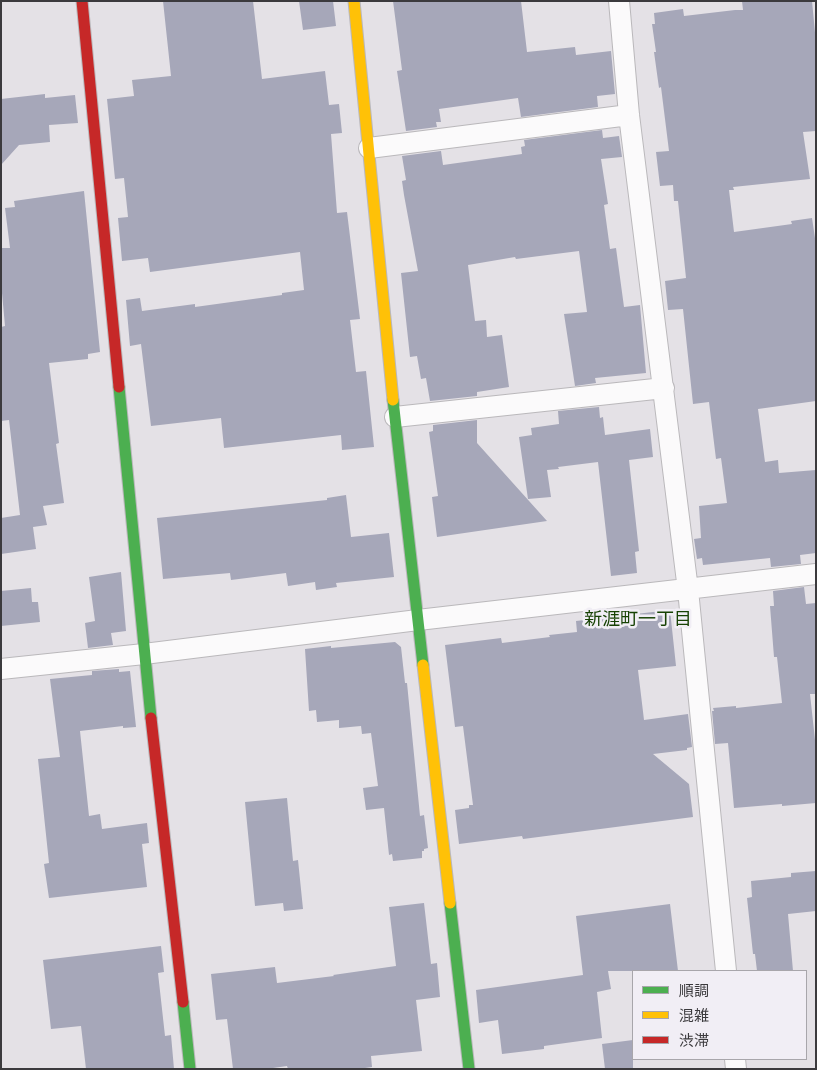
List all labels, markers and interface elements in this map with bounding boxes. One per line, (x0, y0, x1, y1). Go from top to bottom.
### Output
district label: 新涯町一丁目 (584, 609, 692, 631)
legend (632, 970, 807, 1060)
text: 順調 (679, 982, 709, 1000)
text: 混雑 (679, 1007, 709, 1025)
text: 渋滞 (679, 1032, 709, 1050)

